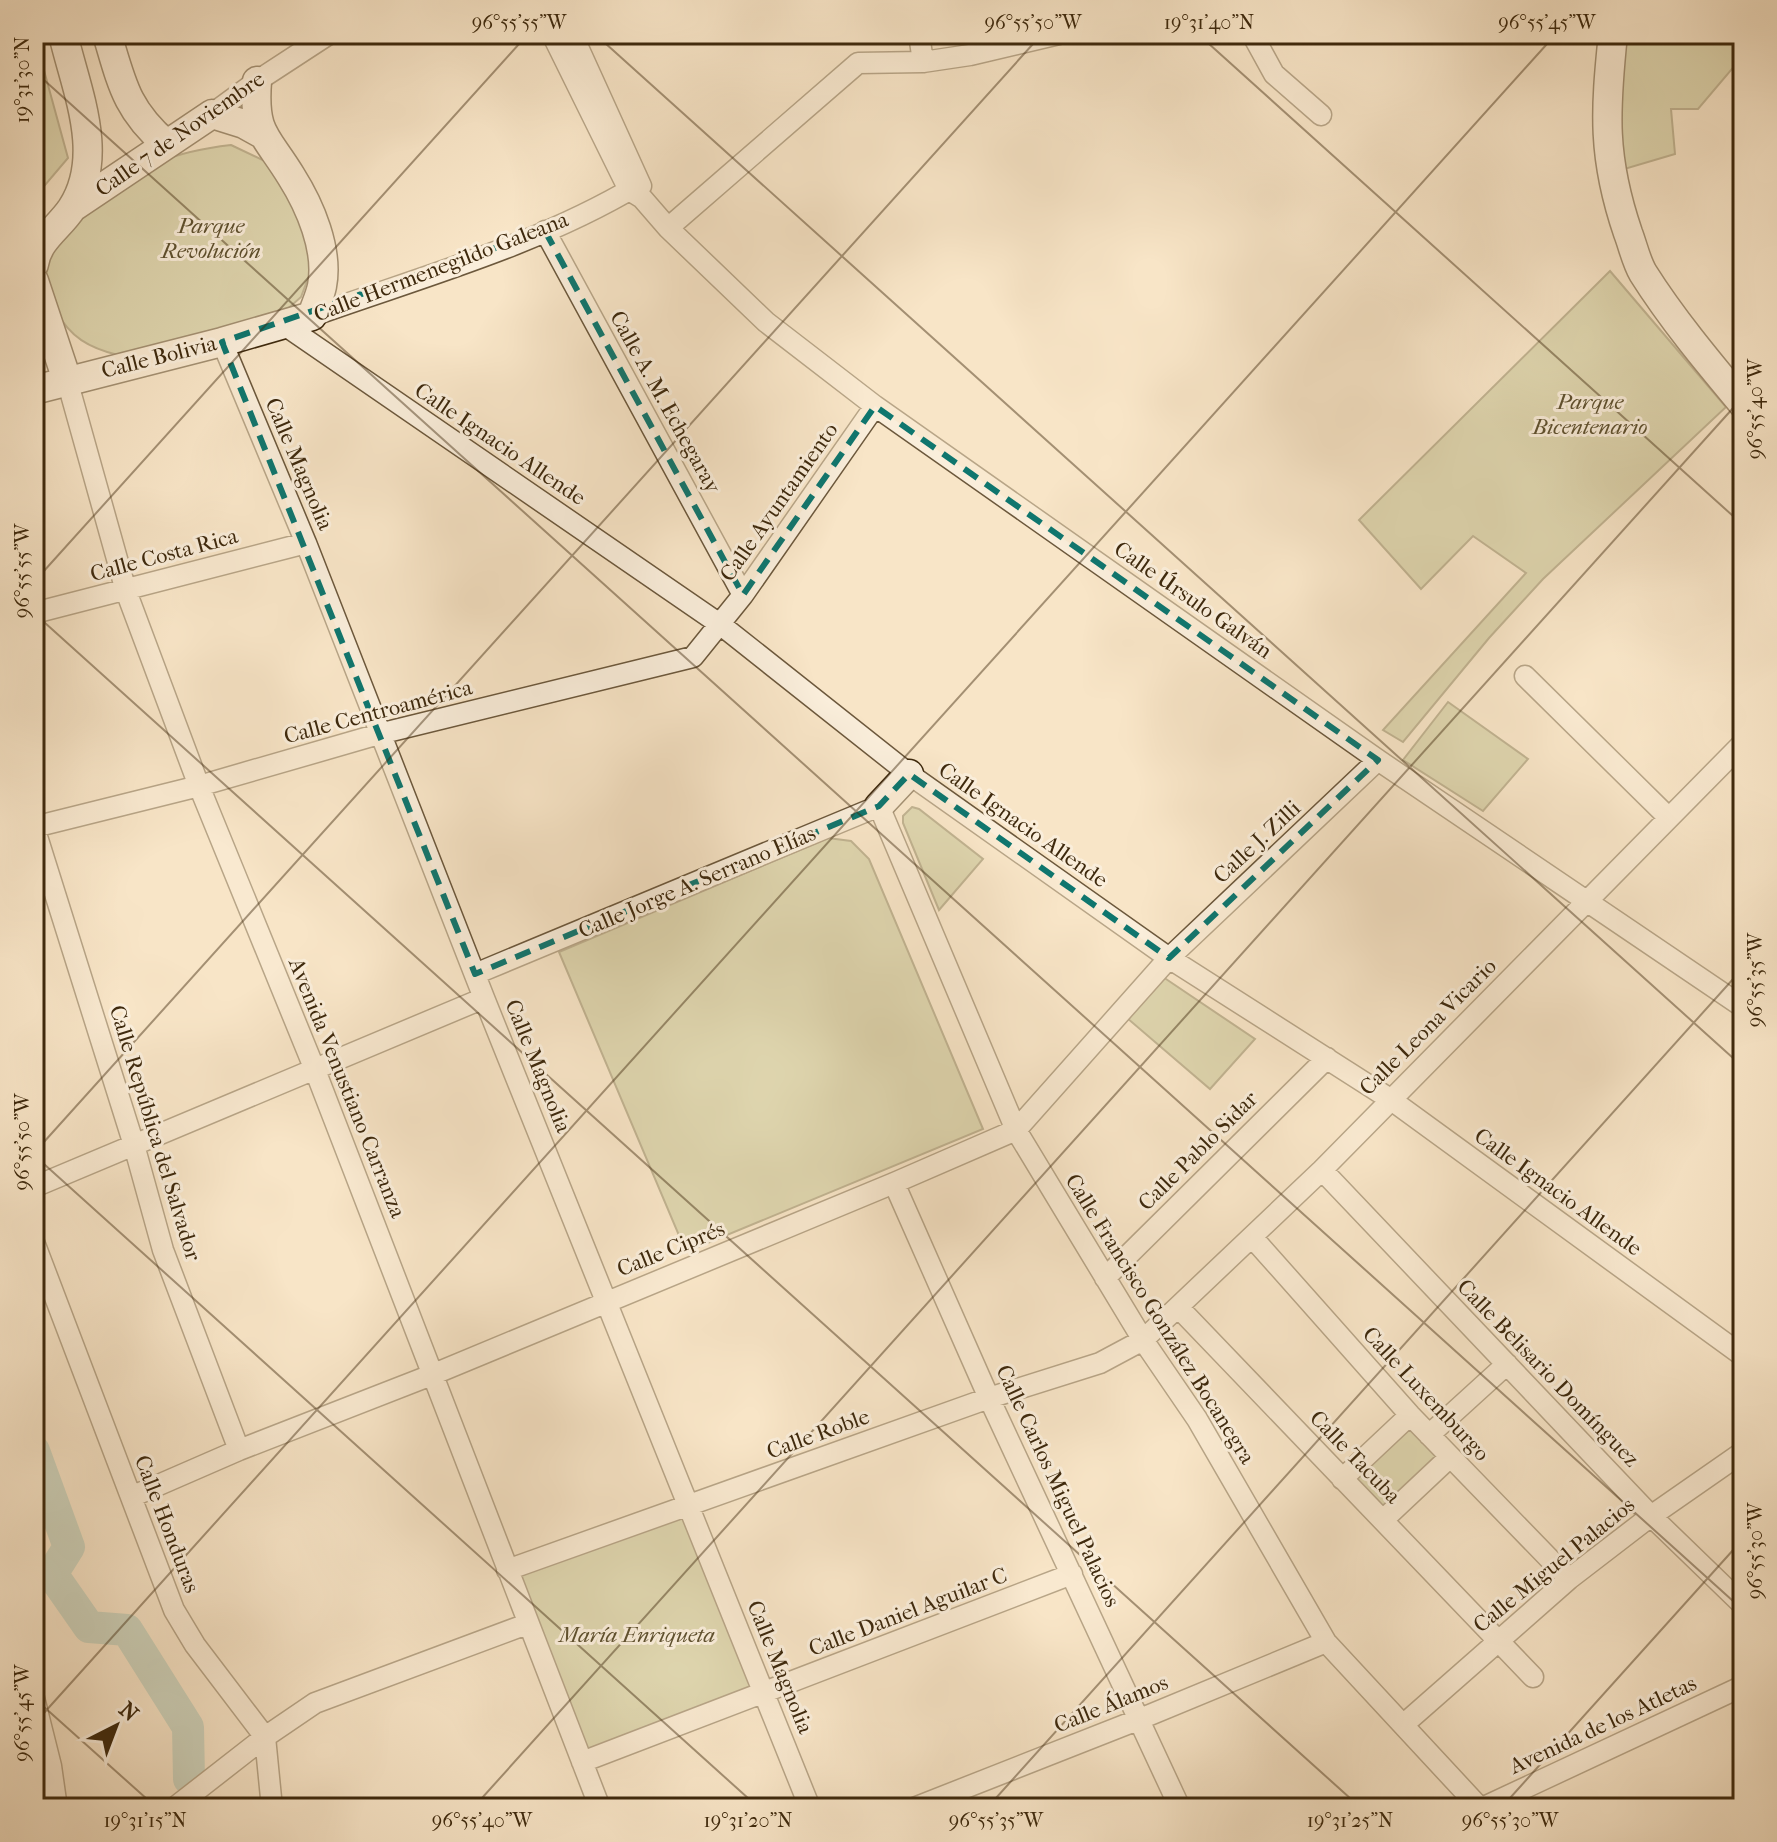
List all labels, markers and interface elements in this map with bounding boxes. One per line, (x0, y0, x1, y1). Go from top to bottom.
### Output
text: 96°55'55"W (472, 11, 568, 34)
text: 96°55'50"W (984, 11, 1083, 34)
text: 19°31'40"N (1164, 11, 1254, 34)
text: 96°55'45"W (1498, 11, 1597, 34)
text: 19°31'30"N (11, 37, 34, 123)
street label: Calle 7 de Noviembre (90, 66, 270, 202)
street label: Calle Hermenegildo Galeana (310, 206, 573, 328)
park label: Parque Revolución (159, 213, 261, 264)
street label: Calle A. M. Echegaray (604, 306, 726, 499)
street label: Calle Bolivia (99, 330, 220, 384)
text: 96°55'40"W (1744, 357, 1767, 459)
street label: Calle Ignacio Allende (410, 377, 590, 511)
park label: Parque Bicentenario (1531, 389, 1648, 440)
street label: Calle Magnolia (259, 394, 339, 535)
street label: Calle Ayuntamiento (714, 418, 844, 586)
text: 96°55'55"W (11, 522, 34, 618)
street label: Calle Costa Rica (87, 523, 241, 587)
street label: Calle Úrsulo Galván (1109, 535, 1278, 664)
street label: Calle Centroamérica (281, 674, 476, 750)
street label: Calle Ignacio Allende (933, 757, 1113, 893)
street label: Calle J. Zilli (1208, 795, 1306, 889)
street label: Calle Jorge A. Serrano Elías (574, 820, 820, 944)
text: 96°55'35"W (1744, 931, 1767, 1027)
street label: Avenida Venustiano Carranza (283, 953, 411, 1222)
street label: Calle Leona Vicario (1354, 953, 1502, 1101)
street label: Calle Magnolia (500, 996, 577, 1137)
street label: Calle República del Salvador (104, 1002, 206, 1265)
street label: Calle Pablo Sidar (1133, 1085, 1264, 1216)
text: 96°55'50"W (11, 1092, 34, 1191)
street label: Calle Ignacio Allende (1469, 1123, 1647, 1261)
street label: Calle Francisco González Bocanegra (1060, 1169, 1261, 1470)
street label: Calle Ciprés (613, 1216, 729, 1282)
street label: Calle Belisario Domínguez (1452, 1274, 1645, 1472)
street label: Calle Luxemburgo (1357, 1321, 1495, 1467)
street label: Calle Carlos Miguel Palacios (990, 1361, 1126, 1611)
street label: Calle Roble (763, 1403, 873, 1465)
street label: Calle Tacuba (1304, 1405, 1406, 1510)
street label: Calle Honduras (129, 1451, 205, 1597)
street label: Calle Miguel Palacios (1468, 1492, 1640, 1638)
text: 96°55'30"W (1744, 1501, 1767, 1599)
street label: Calle Daniel Aguilar C (805, 1562, 1011, 1662)
street label: Calle Magnolia (742, 1597, 819, 1738)
park label: María Enriqueta (557, 1622, 715, 1648)
text: 96°55'45"W (11, 1663, 34, 1762)
street label: Calle Álamos (1050, 1668, 1172, 1739)
street label: Avenida de los Atletas (1504, 1670, 1701, 1780)
north arrow (76, 1686, 156, 1766)
text: N (114, 1697, 144, 1727)
text: 19°31'15"N (103, 1809, 187, 1832)
text: 96°55'40"W (432, 1809, 534, 1832)
text: 19°31'20"N (704, 1809, 792, 1832)
text: 96°55'35"W (949, 1809, 1045, 1832)
text: 19°31'25"N (1307, 1809, 1393, 1832)
text: 96°55'30"W (1462, 1809, 1560, 1832)

